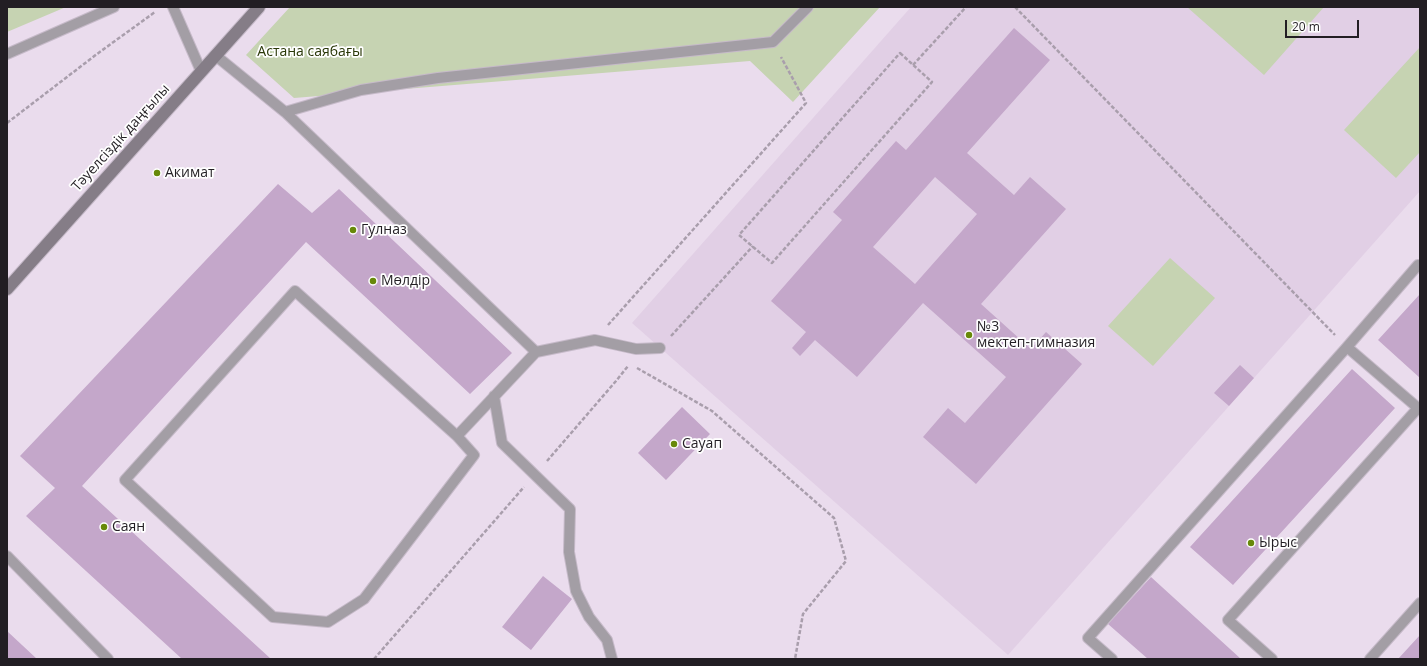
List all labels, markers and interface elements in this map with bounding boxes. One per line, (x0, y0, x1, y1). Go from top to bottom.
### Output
scale bar (1287, 12, 1361, 38)
text: 20 m (1292, 18, 1320, 35)
park label: Астана саябағы (257, 44, 363, 60)
street label: Тәуелсіздік даңғылы (68, 81, 174, 195)
place label: Акимат (165, 165, 215, 181)
marker: Акимат (152, 168, 162, 178)
place label: Гулназ (361, 222, 407, 238)
marker: Гулназ (348, 225, 358, 235)
place label: Мөлдір (381, 273, 430, 289)
marker: Мөлдір (368, 276, 378, 286)
place label: №3 мектеп-гимназия (977, 319, 1095, 352)
marker: №3 мектеп-гимназия (964, 330, 974, 340)
place label: Сауап (682, 436, 722, 452)
marker: Сауап (669, 439, 679, 449)
place label: Саян (112, 519, 145, 535)
marker: Саян (99, 522, 109, 532)
place label: Ырыс (1259, 535, 1297, 551)
marker: Ырыс (1246, 538, 1256, 548)

